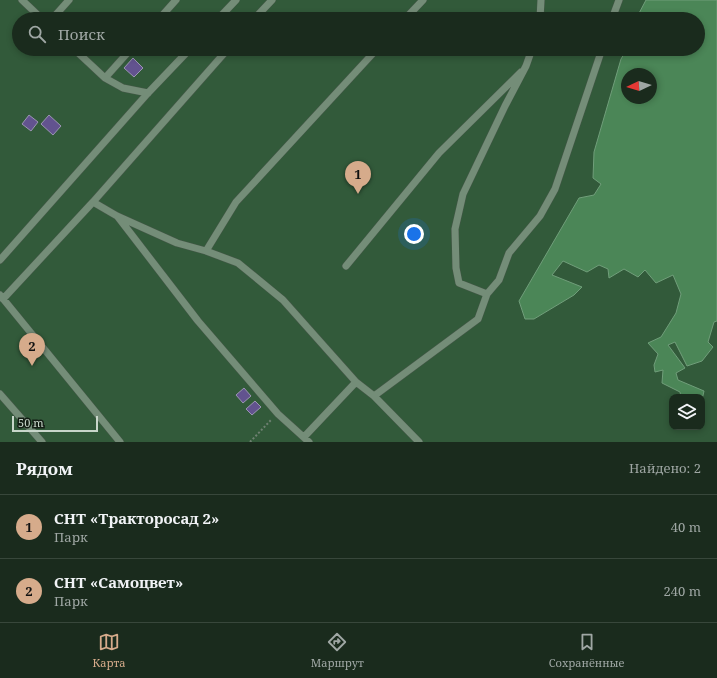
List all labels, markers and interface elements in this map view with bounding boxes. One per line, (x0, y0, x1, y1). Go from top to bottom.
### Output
search box (12, 12, 705, 56)
icon: search (26, 23, 48, 45)
text: Поиск (58, 24, 105, 44)
north arrow (621, 68, 657, 104)
pin: 1 (345, 161, 371, 194)
your location (404, 224, 424, 244)
pin: 2 (19, 333, 45, 366)
map controls (669, 394, 705, 430)
button: layers (669, 394, 705, 430)
scale bar (12, 414, 98, 433)
text: 50 m (18, 415, 44, 430)
text: Рядом (16, 457, 73, 480)
text: Найдено: 2 (629, 459, 701, 477)
text: СНТ «Тракторосад 2» (54, 508, 219, 528)
text: 1 (25, 518, 33, 536)
text: 40 m (671, 518, 701, 536)
text: Парк (54, 528, 88, 546)
text: СНТ «Самоцвет» (54, 572, 183, 592)
text: 2 (25, 582, 33, 600)
text: 240 m (664, 582, 701, 600)
text: Парк (54, 592, 88, 610)
tab: Карта (93, 631, 126, 670)
tab: Маршрут (311, 631, 364, 670)
tab: Сохранённые (549, 631, 624, 670)

